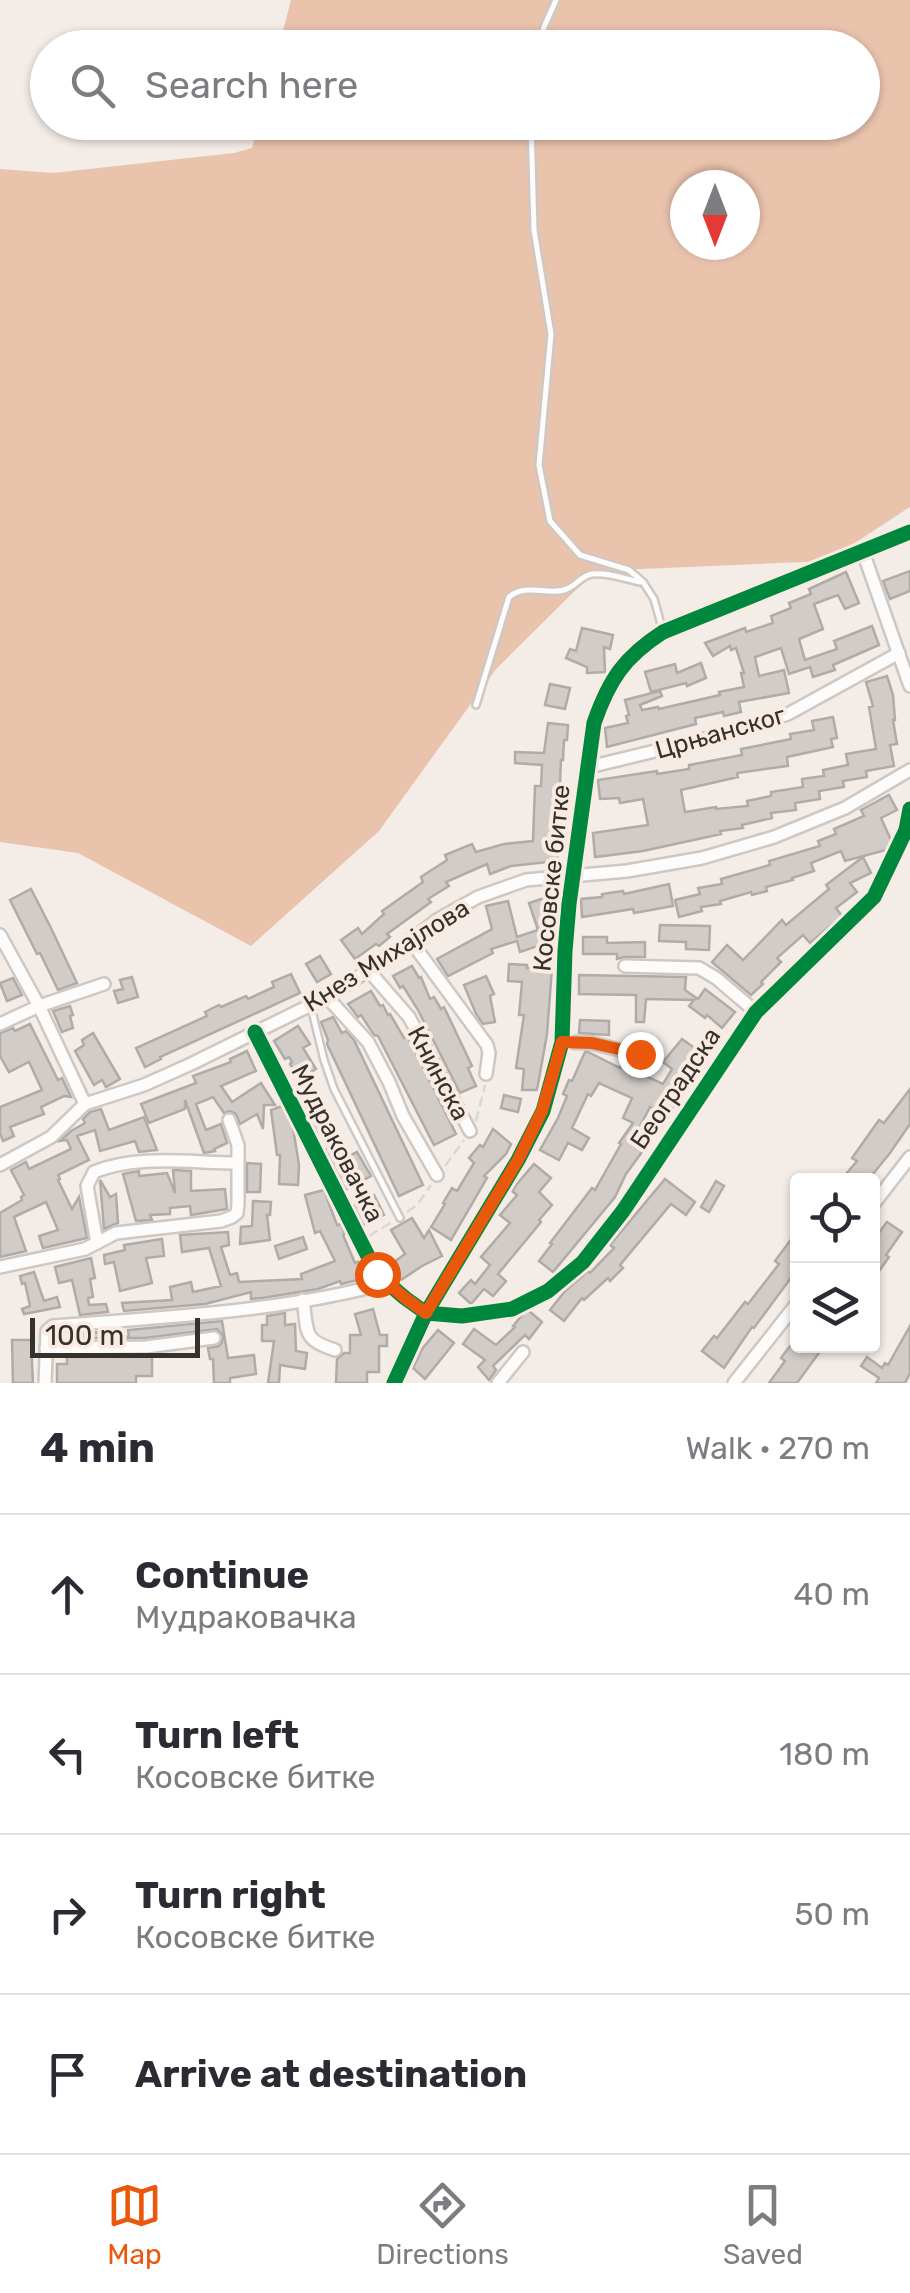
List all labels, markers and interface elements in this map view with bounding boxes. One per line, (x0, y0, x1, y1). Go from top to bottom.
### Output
search box (30, 30, 880, 140)
icon: search (65, 58, 120, 113)
text: Search here (145, 62, 358, 108)
north arrow (670, 170, 760, 260)
street label: Црњанског (652, 700, 789, 765)
street label: Косовске битке (527, 783, 576, 973)
street label: Кнез Михајлова (298, 893, 474, 1018)
street label: Книнска (402, 1021, 475, 1125)
street label: Београдска (624, 1022, 727, 1154)
route end (618, 1032, 664, 1078)
street label: Мудраковачка (285, 1059, 390, 1227)
map controls (790, 1173, 880, 1353)
button: locate (790, 1173, 880, 1263)
route start (355, 1252, 401, 1298)
button: layers (790, 1263, 880, 1353)
scale bar (30, 1313, 200, 1358)
text: 100 m (45, 1319, 124, 1352)
text: 4 min (40, 1423, 155, 1473)
text: Walk · 270 m (685, 1429, 870, 1467)
text: Continue (135, 1552, 309, 1598)
icon: ahead (40, 1567, 95, 1622)
text: 40 m (794, 1575, 870, 1613)
text: Мудраковачка (135, 1598, 357, 1636)
text: Turn left (135, 1712, 299, 1758)
icon: left (40, 1727, 95, 1782)
text: 180 m (779, 1735, 870, 1773)
text: Косовске битке (135, 1758, 375, 1796)
text: Turn right (135, 1872, 326, 1918)
icon: right (40, 1887, 95, 1942)
text: 50 m (794, 1895, 870, 1933)
text: Косовске битке (135, 1918, 375, 1956)
icon: arrive (40, 2047, 95, 2102)
text: Arrive at destination (135, 2051, 527, 2097)
tab: Map (107, 2178, 162, 2271)
tab: Directions (376, 2178, 509, 2271)
tab: Saved (723, 2178, 803, 2271)

